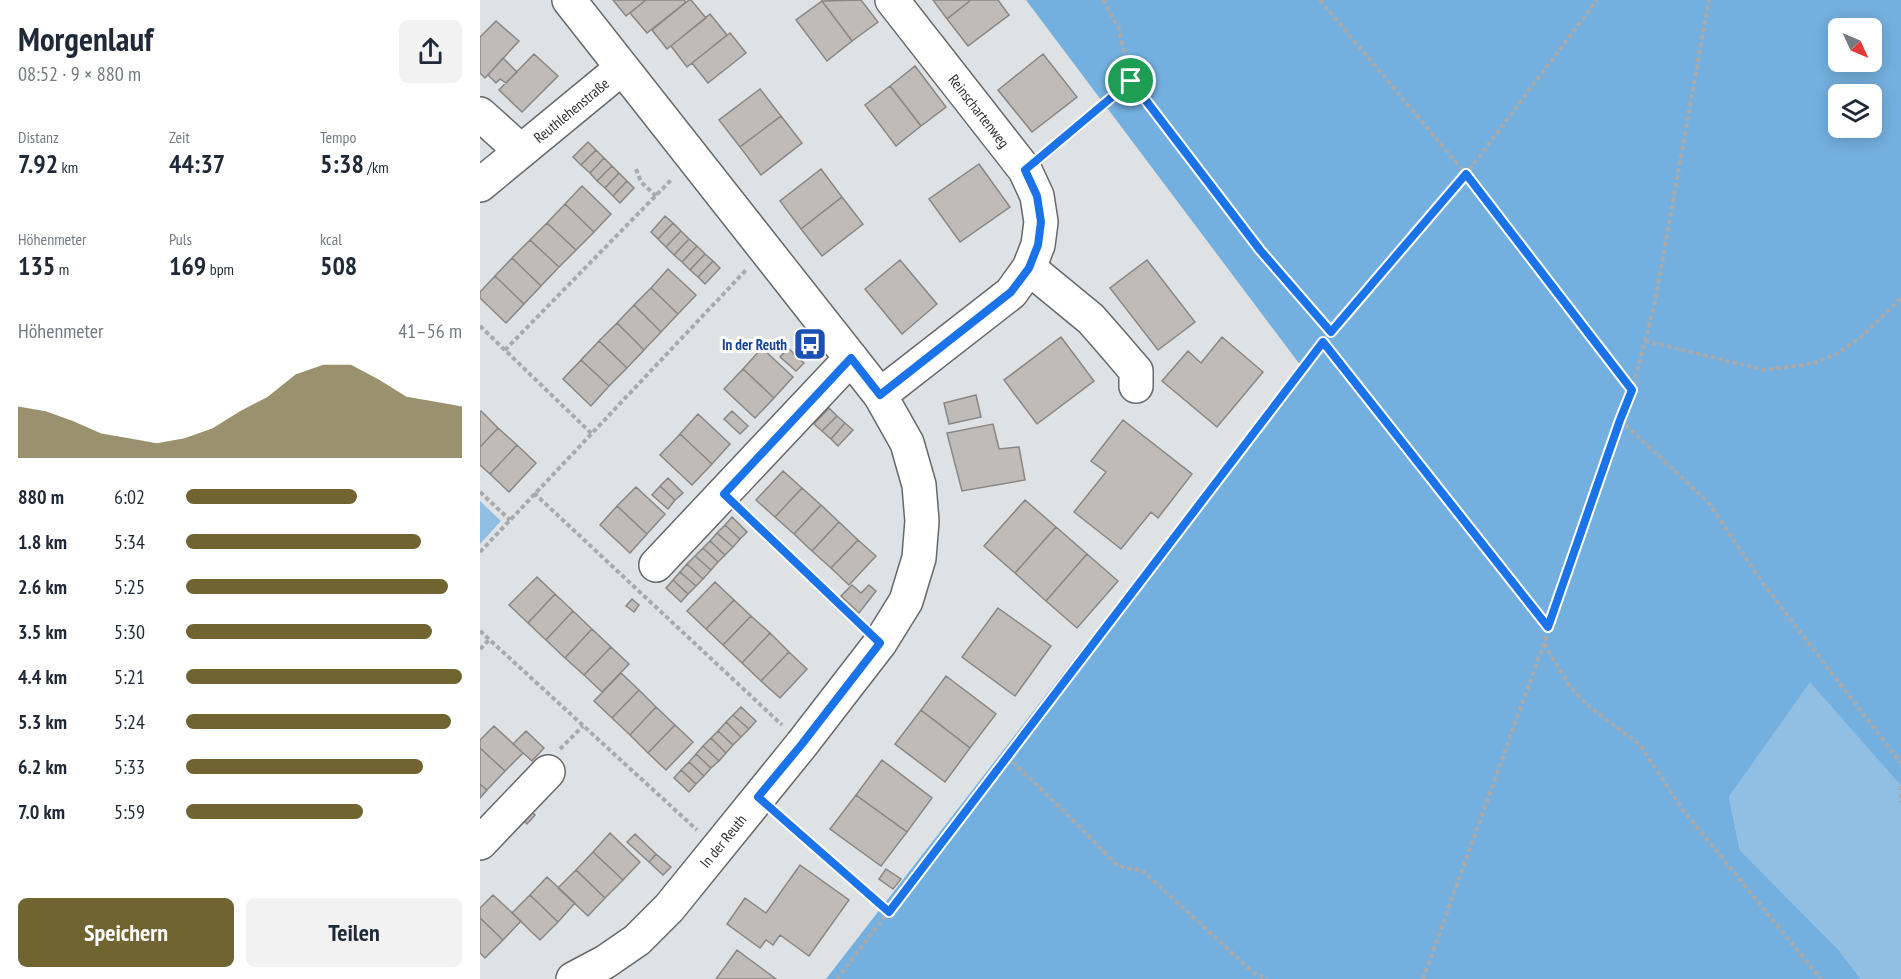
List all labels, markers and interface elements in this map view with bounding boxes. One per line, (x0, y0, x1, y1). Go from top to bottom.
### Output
text: Morgenlauf (18, 17, 153, 60)
north arrow (1828, 18, 1882, 72)
map controls (1828, 18, 1882, 138)
button: share (399, 20, 462, 83)
pin (1105, 55, 1156, 106)
text: 08:52 · 9 × 880 m (18, 61, 141, 87)
icon: arrive (1114, 64, 1147, 97)
street label: Reinschartenweg (944, 70, 1014, 152)
street label: Reuthlehenstraße (529, 73, 613, 147)
button: layers (1828, 84, 1882, 138)
text: Distanz (18, 127, 59, 147)
text: Zeit (169, 127, 190, 147)
text: Tempo (320, 127, 356, 147)
text: 7.92 (18, 147, 58, 180)
text: 44:37 (169, 147, 225, 180)
text: 5:38 (320, 147, 364, 180)
text: km (58, 157, 78, 177)
text: /km (364, 157, 389, 177)
text: Höhenmeter (18, 229, 86, 249)
text: Puls (169, 229, 192, 249)
text: kcal (320, 229, 342, 249)
text: 135 (18, 249, 55, 282)
text: 169 (169, 249, 206, 282)
text: 508 (320, 249, 357, 282)
text: m (55, 259, 69, 279)
text: bpm (206, 259, 234, 279)
text: Höhenmeter (18, 318, 104, 344)
text: 41–56 m (398, 318, 462, 344)
bus stop icon: In der Reuth (792, 326, 828, 362)
place label: In der Reuth (722, 335, 787, 354)
text: 880 m (18, 484, 64, 510)
text: 6:02 (114, 484, 145, 510)
text: 1.8 km (18, 529, 67, 555)
text: 5:34 (114, 529, 145, 555)
text: 2.6 km (18, 574, 67, 600)
text: 5:25 (114, 574, 145, 600)
text: 3.5 km (18, 619, 67, 645)
text: 5:30 (114, 619, 145, 645)
text: 4.4 km (18, 664, 67, 690)
text: 5:21 (114, 664, 145, 690)
text: 5.3 km (18, 709, 67, 735)
text: 5:24 (114, 709, 145, 735)
text: 6.2 km (18, 754, 67, 780)
text: 5:33 (114, 754, 145, 780)
text: 7.0 km (18, 799, 65, 825)
text: 5:59 (114, 799, 145, 825)
street label: In der Reuth (696, 810, 750, 872)
button: Speichern (18, 898, 234, 967)
button: Teilen (246, 898, 462, 967)

